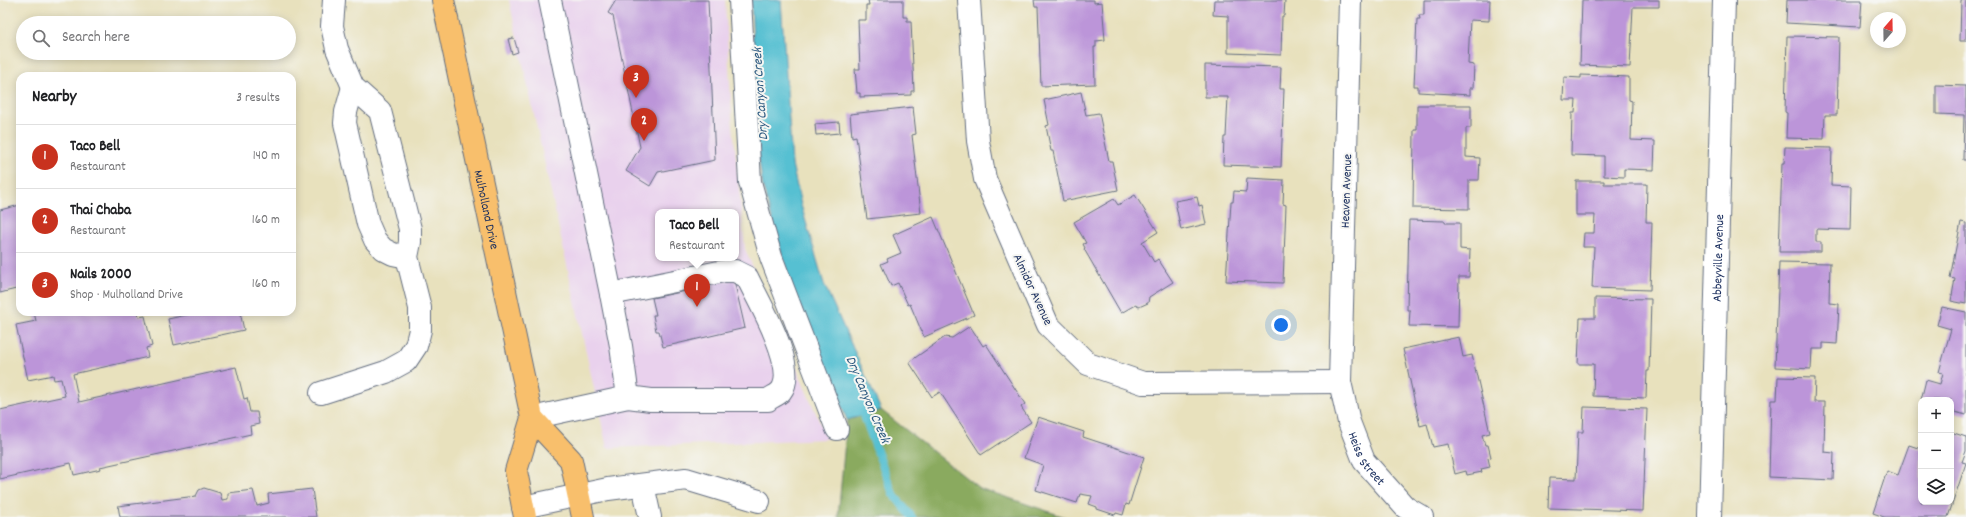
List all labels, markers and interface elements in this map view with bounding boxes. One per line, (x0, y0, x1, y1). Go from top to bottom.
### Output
north arrow (1870, 12, 1906, 48)
search box (16, 16, 296, 60)
icon: search (30, 27, 52, 49)
text: Search here (62, 27, 130, 49)
water label: Dry Canyon Creek (748, 46, 774, 141)
pin: 3 (623, 65, 649, 98)
text: Nearby (32, 86, 76, 110)
text: 3 results (236, 89, 280, 108)
pin: 2 (631, 108, 657, 141)
text: Taco Bell (70, 136, 120, 158)
text: 1 (44, 147, 46, 166)
text: 140 m (253, 147, 280, 166)
street label: Heaven Avenue (1337, 153, 1358, 228)
text: Restaurant (70, 158, 126, 177)
street label: Mulholland Drive (467, 168, 503, 252)
text: Thai Chaba (70, 200, 131, 222)
popup (655, 209, 739, 261)
text: 2 (42, 211, 48, 230)
text: 160 m (252, 211, 280, 230)
street label: Abbeyville Avenue (1709, 214, 1730, 302)
text: Taco Bell (669, 215, 719, 237)
text: Restaurant (70, 222, 126, 241)
text: Restaurant (669, 237, 725, 256)
street label: Almidor Avenue (1007, 251, 1057, 329)
text: Nails 2000 (70, 264, 132, 286)
pin: 1 (684, 274, 710, 307)
text: 3 (42, 275, 48, 294)
text: 160 m (252, 275, 280, 294)
text: Shop · Mulholland Drive (70, 286, 183, 305)
your location (1271, 315, 1291, 335)
water label: Dry Canyon Creek (840, 353, 895, 448)
map controls (1918, 397, 1954, 505)
button: + (1918, 397, 1954, 433)
street label: Heiss Street (1342, 429, 1389, 491)
button: − (1918, 433, 1954, 469)
button: layers (1918, 469, 1954, 505)

